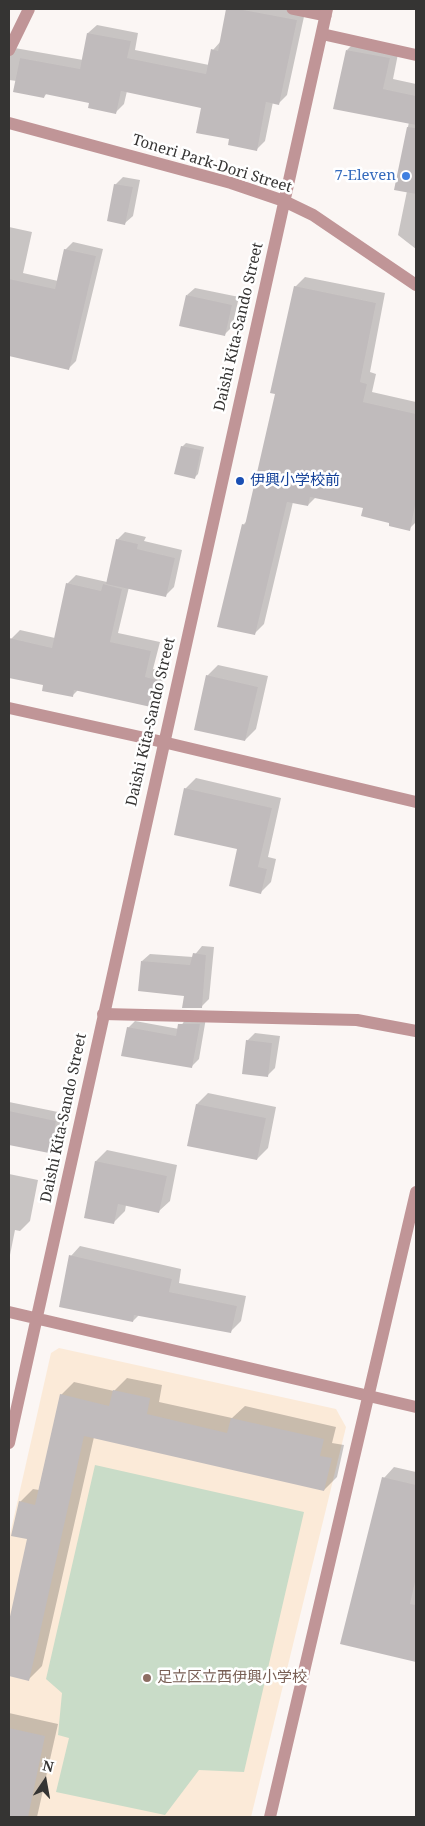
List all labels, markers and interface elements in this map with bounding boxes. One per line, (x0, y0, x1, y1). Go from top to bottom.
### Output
street label: Toneri Park-Dori Street (130, 131, 294, 197)
place label: 7-Eleven (335, 167, 396, 185)
marker: 7-Eleven (400, 170, 412, 182)
street label: Daishi Kita-Sando Street (211, 241, 267, 413)
place label: 伊興小学校前 (250, 472, 340, 490)
marker: 伊興小学校前 (234, 475, 246, 487)
street label: Daishi Kita-Sando Street (123, 636, 179, 808)
street label: Daishi Kita-Sando Street (37, 1032, 91, 1204)
place label: 足立区立西伊興小学校 (157, 1669, 307, 1687)
marker: 足立区立西伊興小学校 (141, 1672, 153, 1684)
text: N (41, 1755, 56, 1776)
north arrow (20, 1756, 70, 1806)

